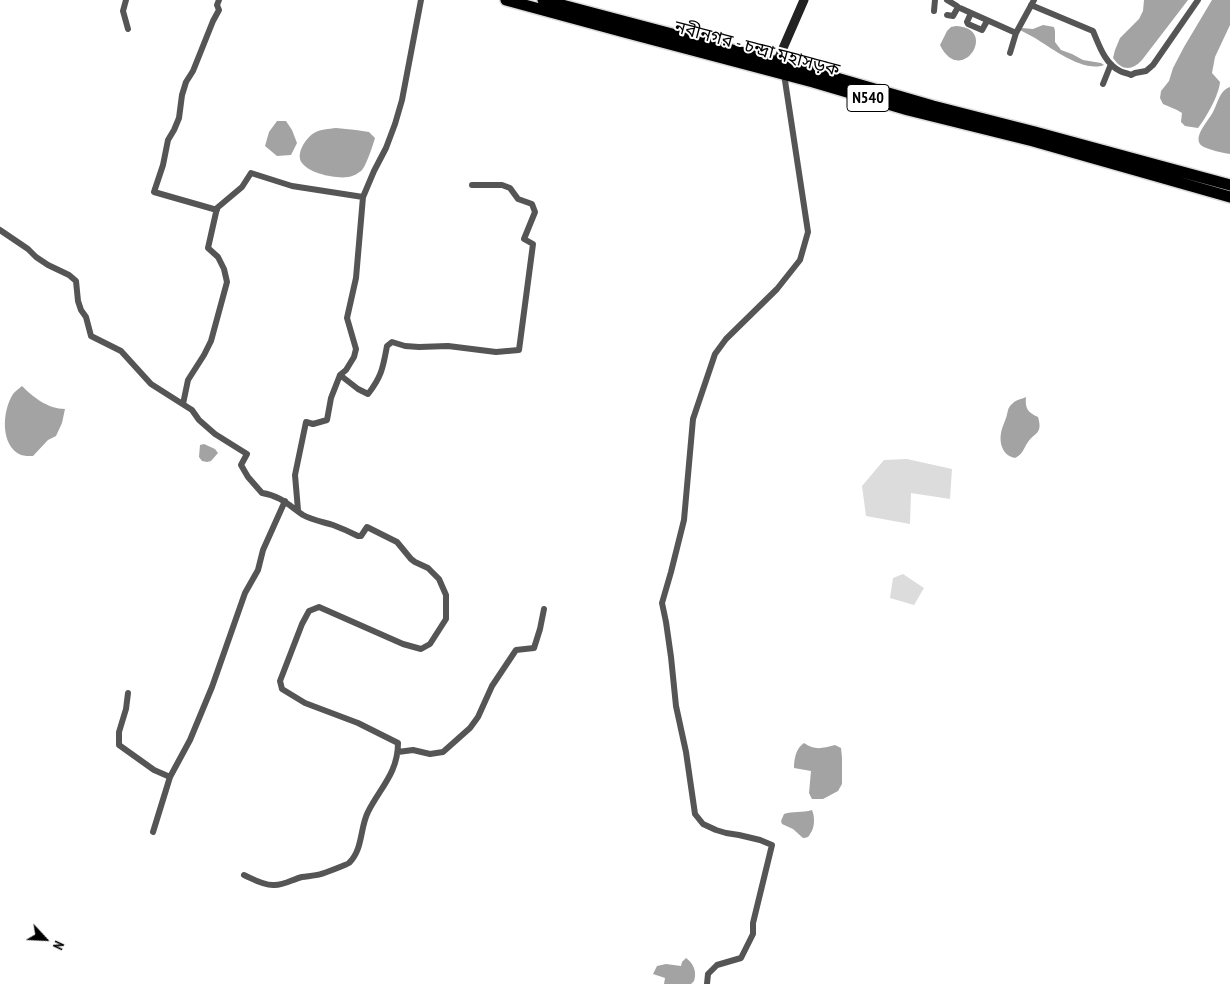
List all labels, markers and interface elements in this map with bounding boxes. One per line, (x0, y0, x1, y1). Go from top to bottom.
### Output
street label: নবীনগর - চন্দ্রা মহাসড়ক (672, 17, 842, 81)
road number: N540 (847, 85, 889, 112)
north arrow (20, 914, 70, 964)
text: N (49, 938, 68, 953)

